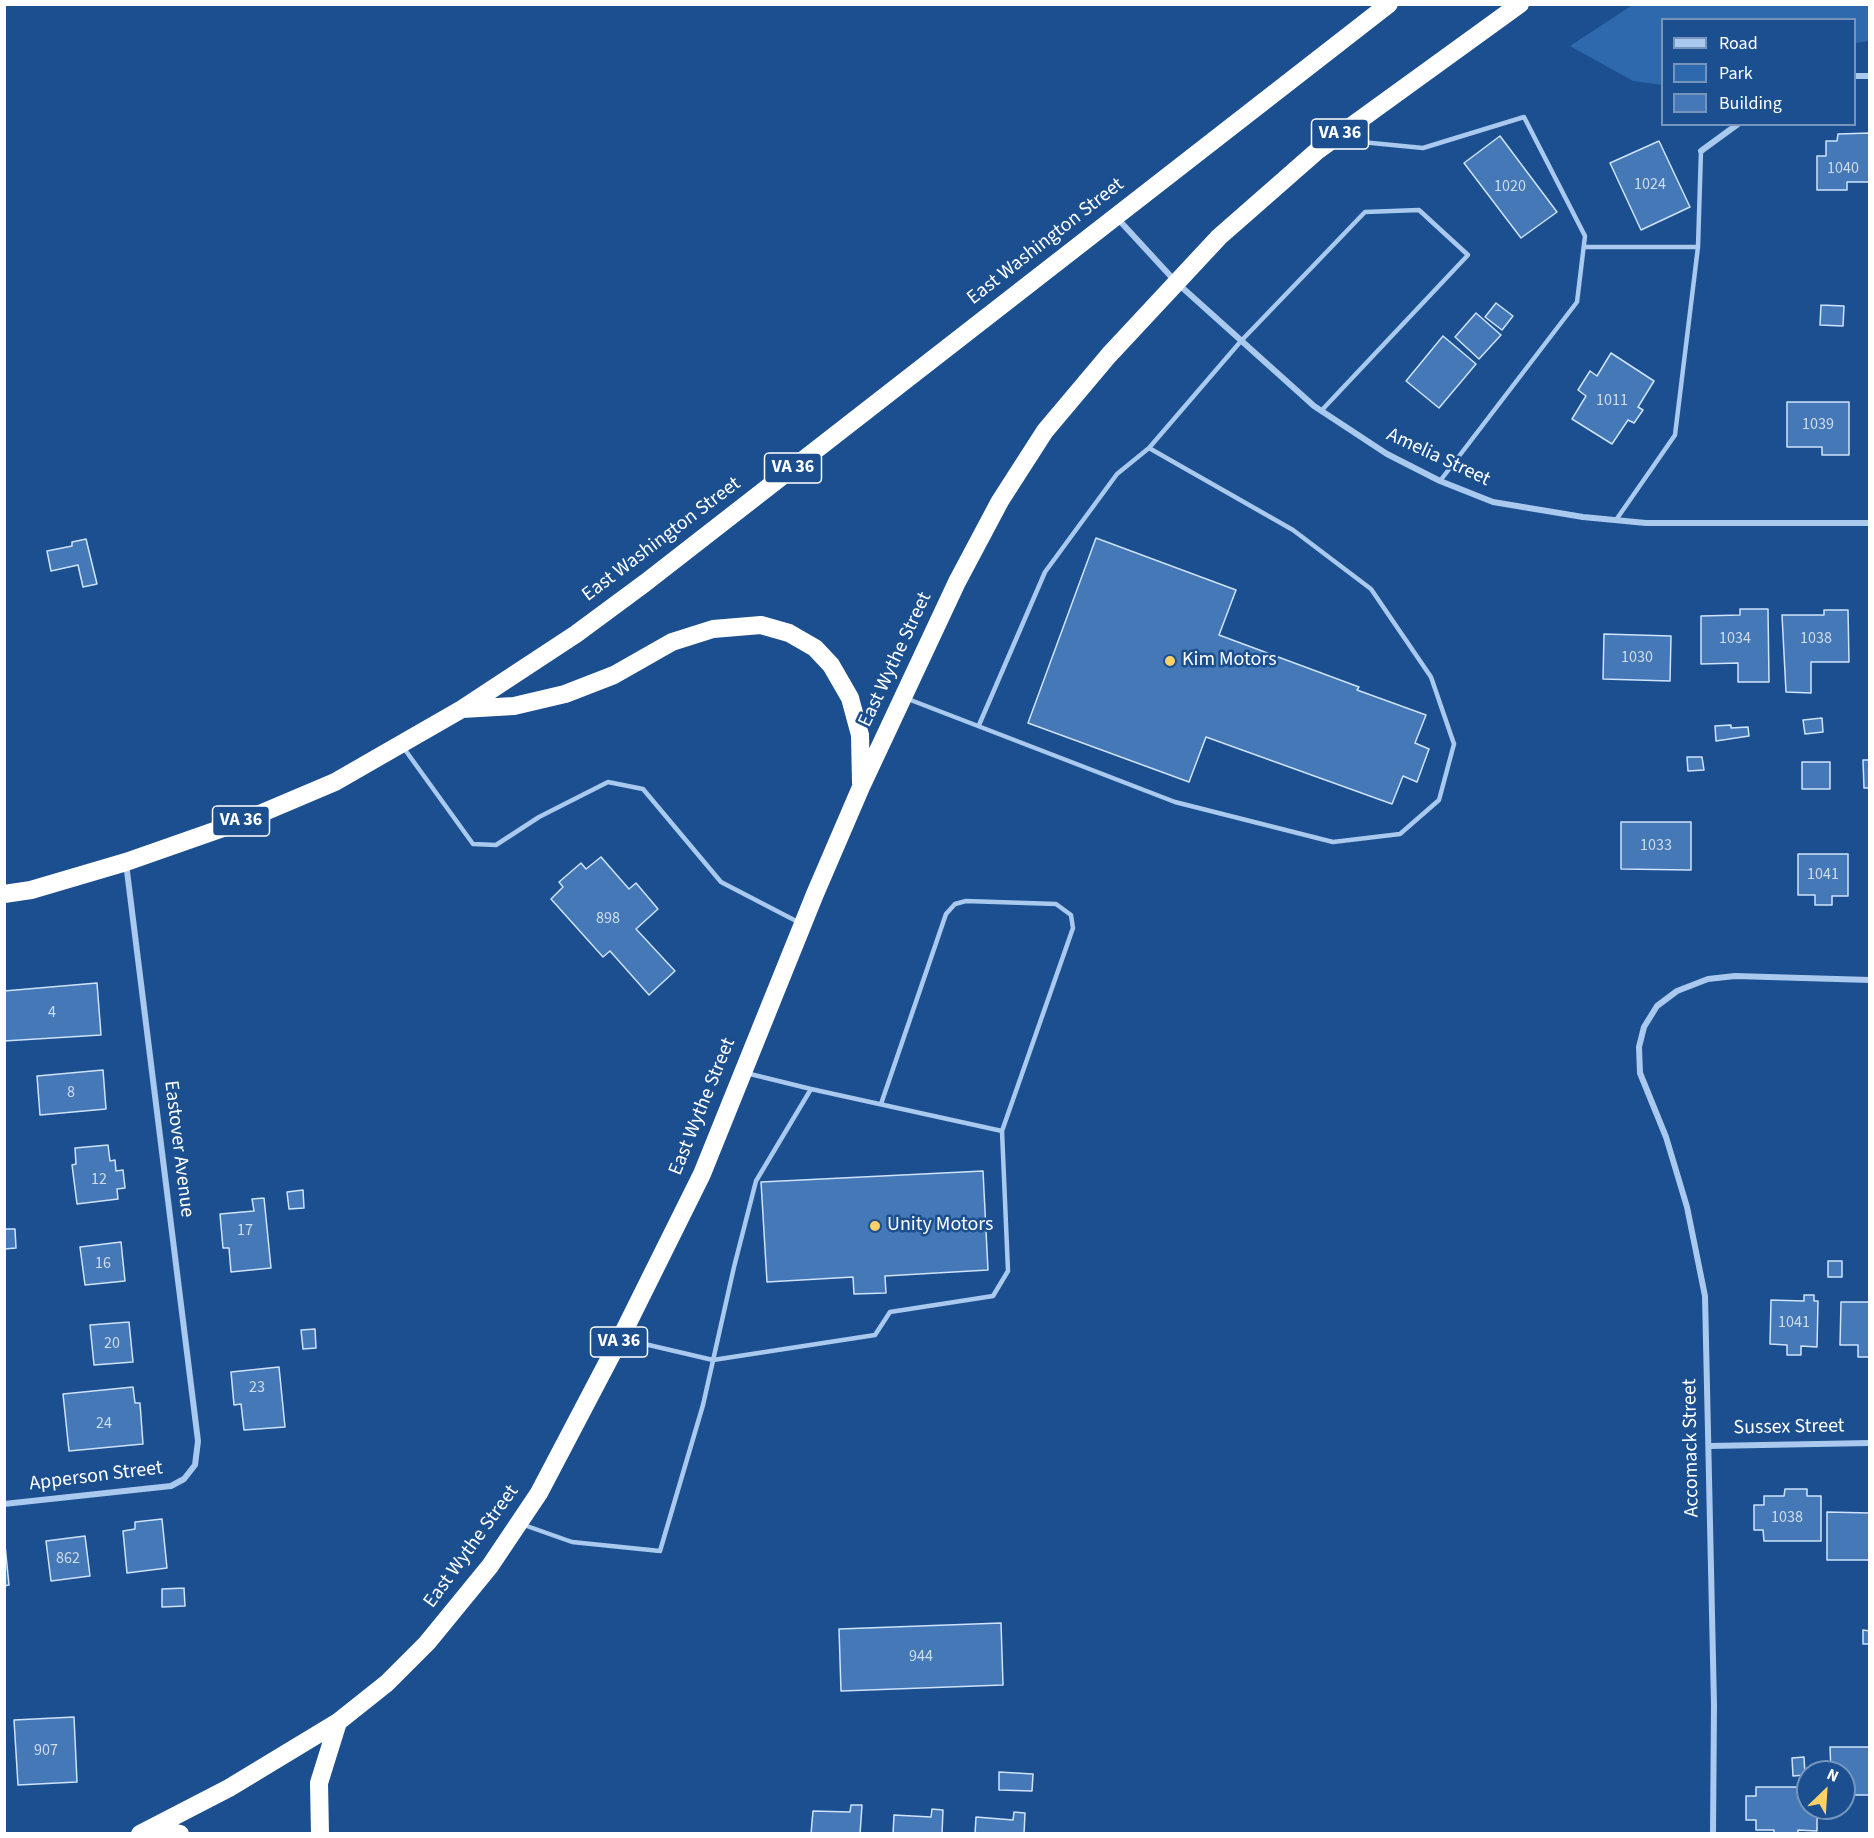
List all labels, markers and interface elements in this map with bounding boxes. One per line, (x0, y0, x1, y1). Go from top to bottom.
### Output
legend (1661, 18, 1856, 126)
text: Road (1719, 31, 1758, 56)
text: Park (1719, 61, 1753, 86)
text: Building (1719, 91, 1782, 116)
road number: VA 36 (1312, 119, 1368, 149)
house number: 1040 (1827, 159, 1859, 179)
street label: East Washington Street (963, 173, 1129, 311)
house number: 1024 (1634, 175, 1666, 195)
house number: 1020 (1494, 177, 1526, 197)
house number: 1011 (1596, 391, 1628, 411)
house number: 1039 (1802, 415, 1834, 435)
street label: Amelia Street (1382, 424, 1494, 492)
road number: VA 36 (764, 453, 822, 483)
street label: East Washington Street (578, 473, 746, 607)
street label: East Wythe Street (854, 589, 938, 731)
house number: 1034 (1719, 629, 1751, 649)
house number: 1038 (1800, 629, 1832, 649)
house number: 1030 (1621, 648, 1653, 668)
place label: Kim Motors (1182, 649, 1277, 673)
marker: Kim Motors (1163, 654, 1177, 668)
road number: VA 36 (212, 806, 270, 836)
house number: 1033 (1640, 836, 1672, 856)
house number: 1041 (1807, 865, 1839, 885)
house number: 898 (596, 909, 620, 929)
house number: 4 (48, 1003, 56, 1023)
street label: East Wythe Street (665, 1035, 741, 1179)
street label: Eastover Avenue (158, 1079, 198, 1219)
house number: 8 (67, 1083, 75, 1103)
house number: 12 (91, 1170, 107, 1190)
place label: Unity Motors (887, 1214, 993, 1238)
marker: Unity Motors (868, 1219, 882, 1233)
house number: 17 (237, 1221, 253, 1241)
house number: 16 (95, 1254, 111, 1274)
house number: 1041 (1778, 1313, 1810, 1333)
road number: VA 36 (590, 1327, 648, 1357)
house number: 20 (104, 1334, 120, 1354)
house number: 23 (249, 1378, 265, 1398)
street label: Accomack Street (1679, 1378, 1705, 1518)
house number: 24 (96, 1414, 112, 1434)
street label: Sussex Street (1733, 1415, 1845, 1441)
street label: Apperson Street (28, 1457, 164, 1497)
street label: East Wythe Street (419, 1481, 525, 1613)
house number: 1038 (1771, 1508, 1803, 1528)
house number: 862 (56, 1549, 80, 1569)
house number: 944 (909, 1647, 933, 1667)
house number: 907 (34, 1741, 58, 1761)
north arrow (1796, 1760, 1856, 1820)
text: N (1823, 1763, 1842, 1788)

